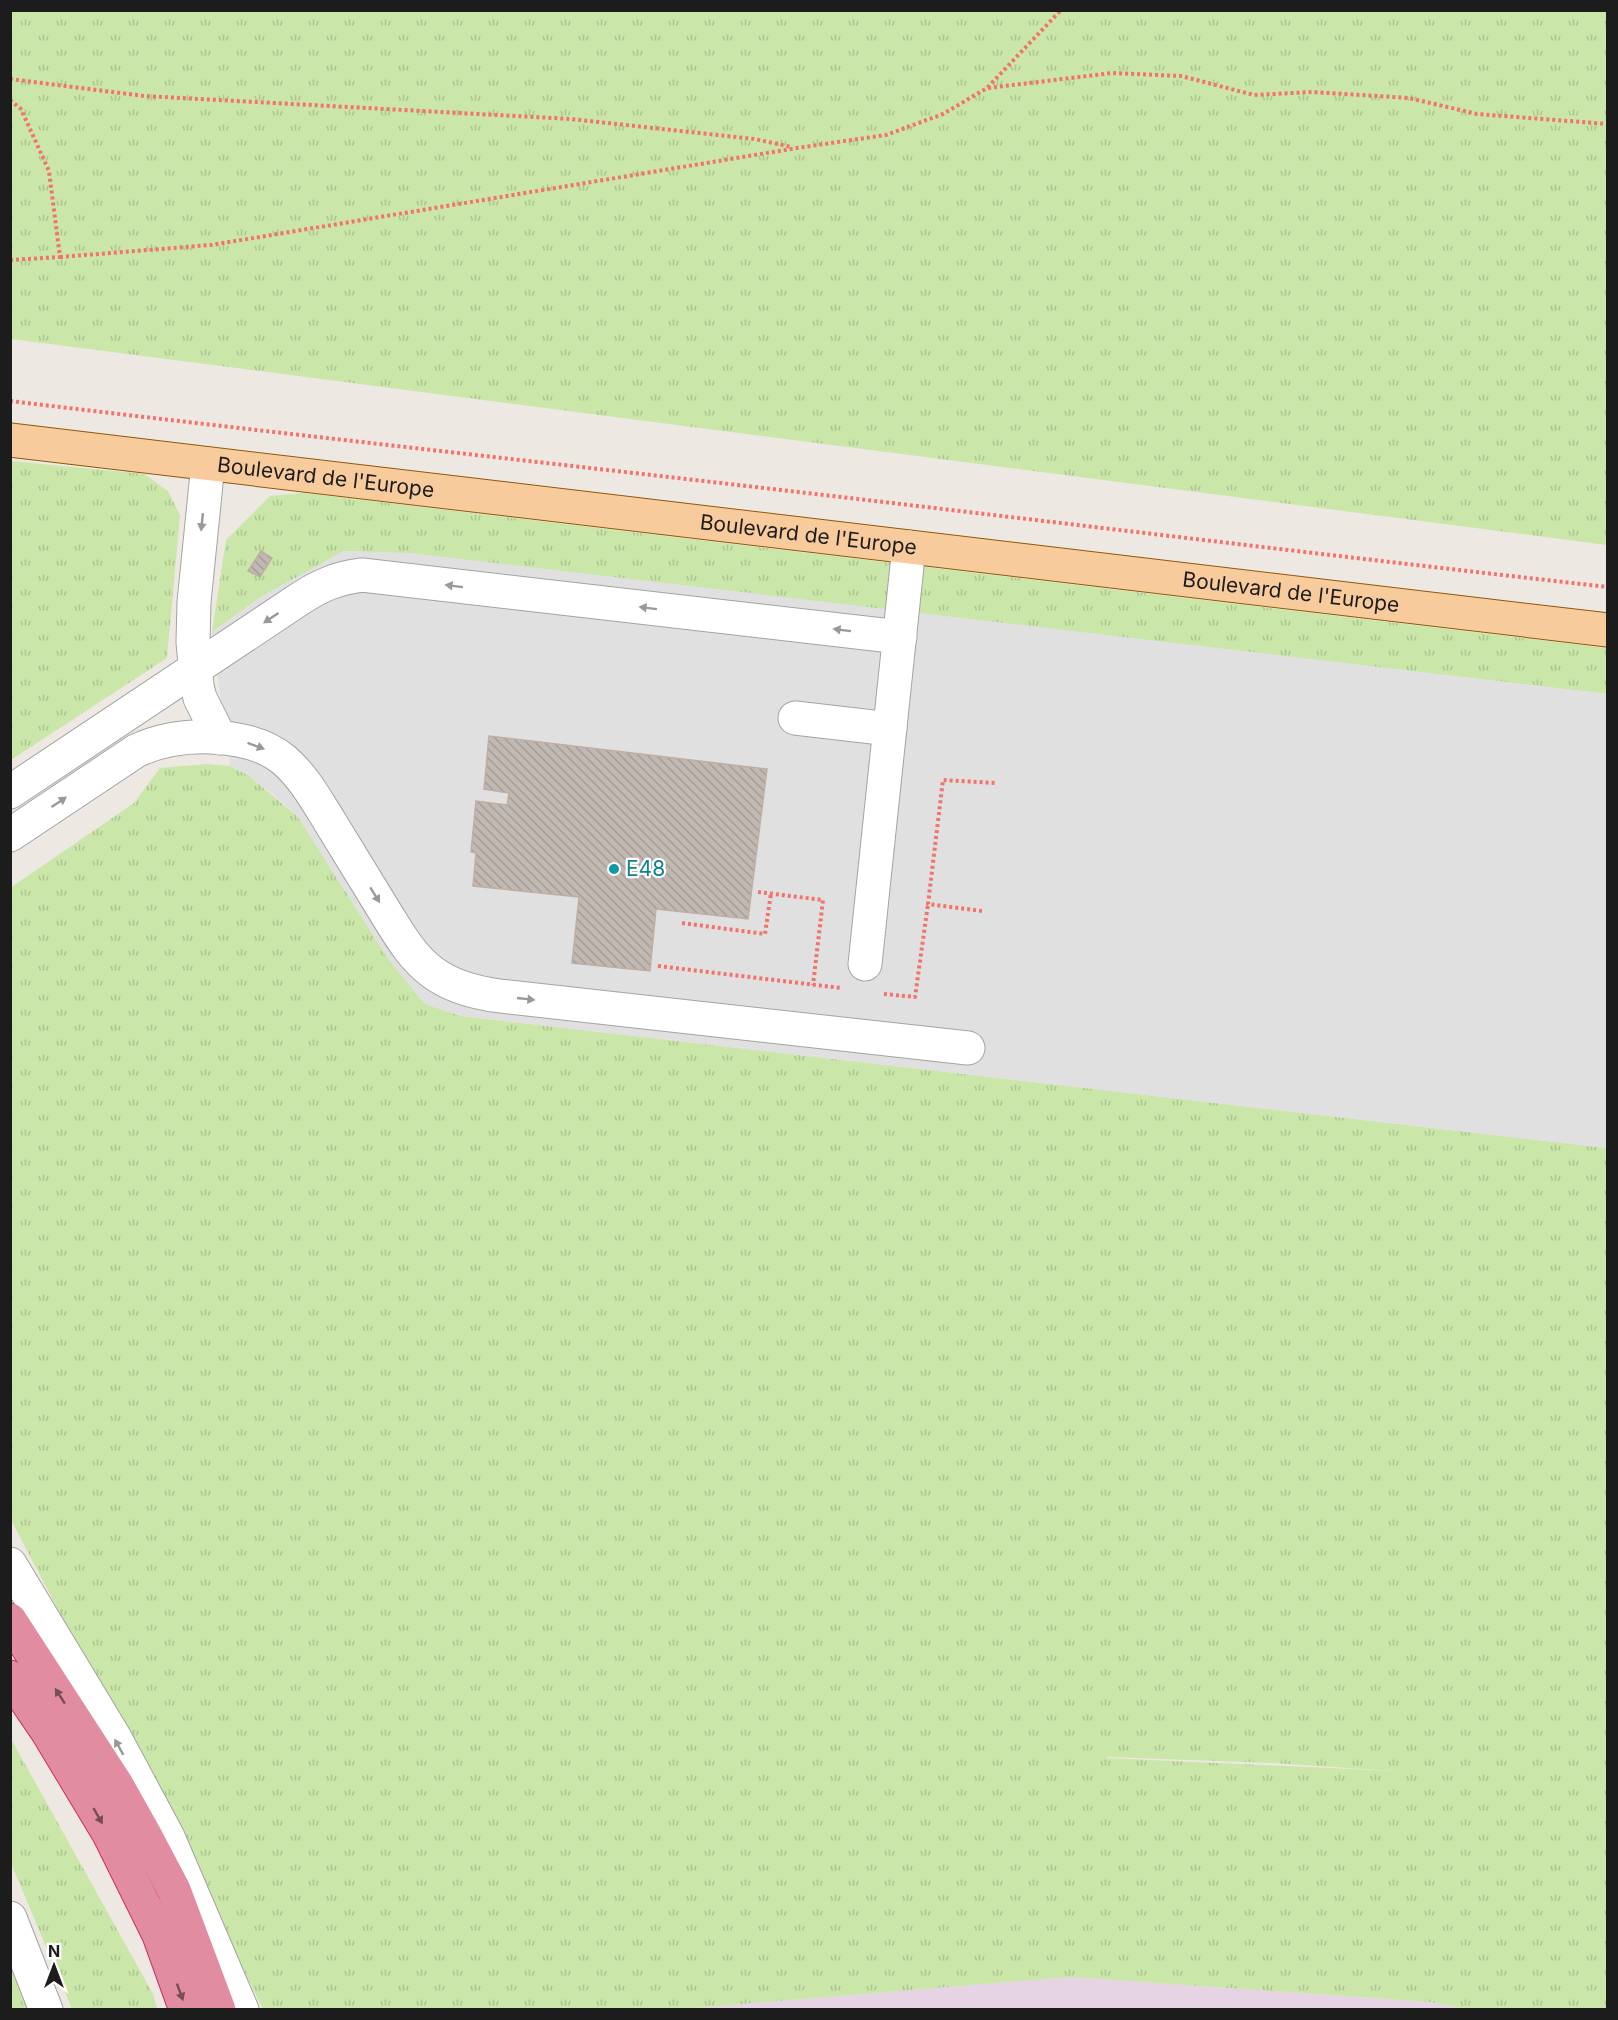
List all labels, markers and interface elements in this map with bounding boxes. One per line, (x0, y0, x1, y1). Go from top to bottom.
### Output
street label: Boulevard de l'Europe (216, 452, 436, 502)
street label: Boulevard de l'Europe (699, 509, 918, 560)
one-way arrow (197, 513, 207, 532)
street label: Boulevard de l'Europe (1181, 567, 1401, 617)
one-way arrow (445, 581, 464, 590)
one-way arrow (638, 603, 657, 613)
one-way arrow (263, 612, 279, 623)
one-way arrow (832, 626, 851, 635)
one-way arrow (247, 741, 265, 751)
one-way arrow (51, 797, 67, 808)
place label: E48 (626, 856, 665, 881)
marker: E48 (607, 862, 621, 876)
one-way arrow (369, 887, 380, 904)
one-way arrow (516, 994, 535, 1004)
one-way arrow (55, 1688, 66, 1704)
one-way arrow (114, 1738, 124, 1755)
one-way arrow (93, 1807, 103, 1824)
north arrow (24, 1936, 84, 1996)
text: N (48, 1941, 60, 1961)
one-way arrow (176, 1983, 185, 2001)

